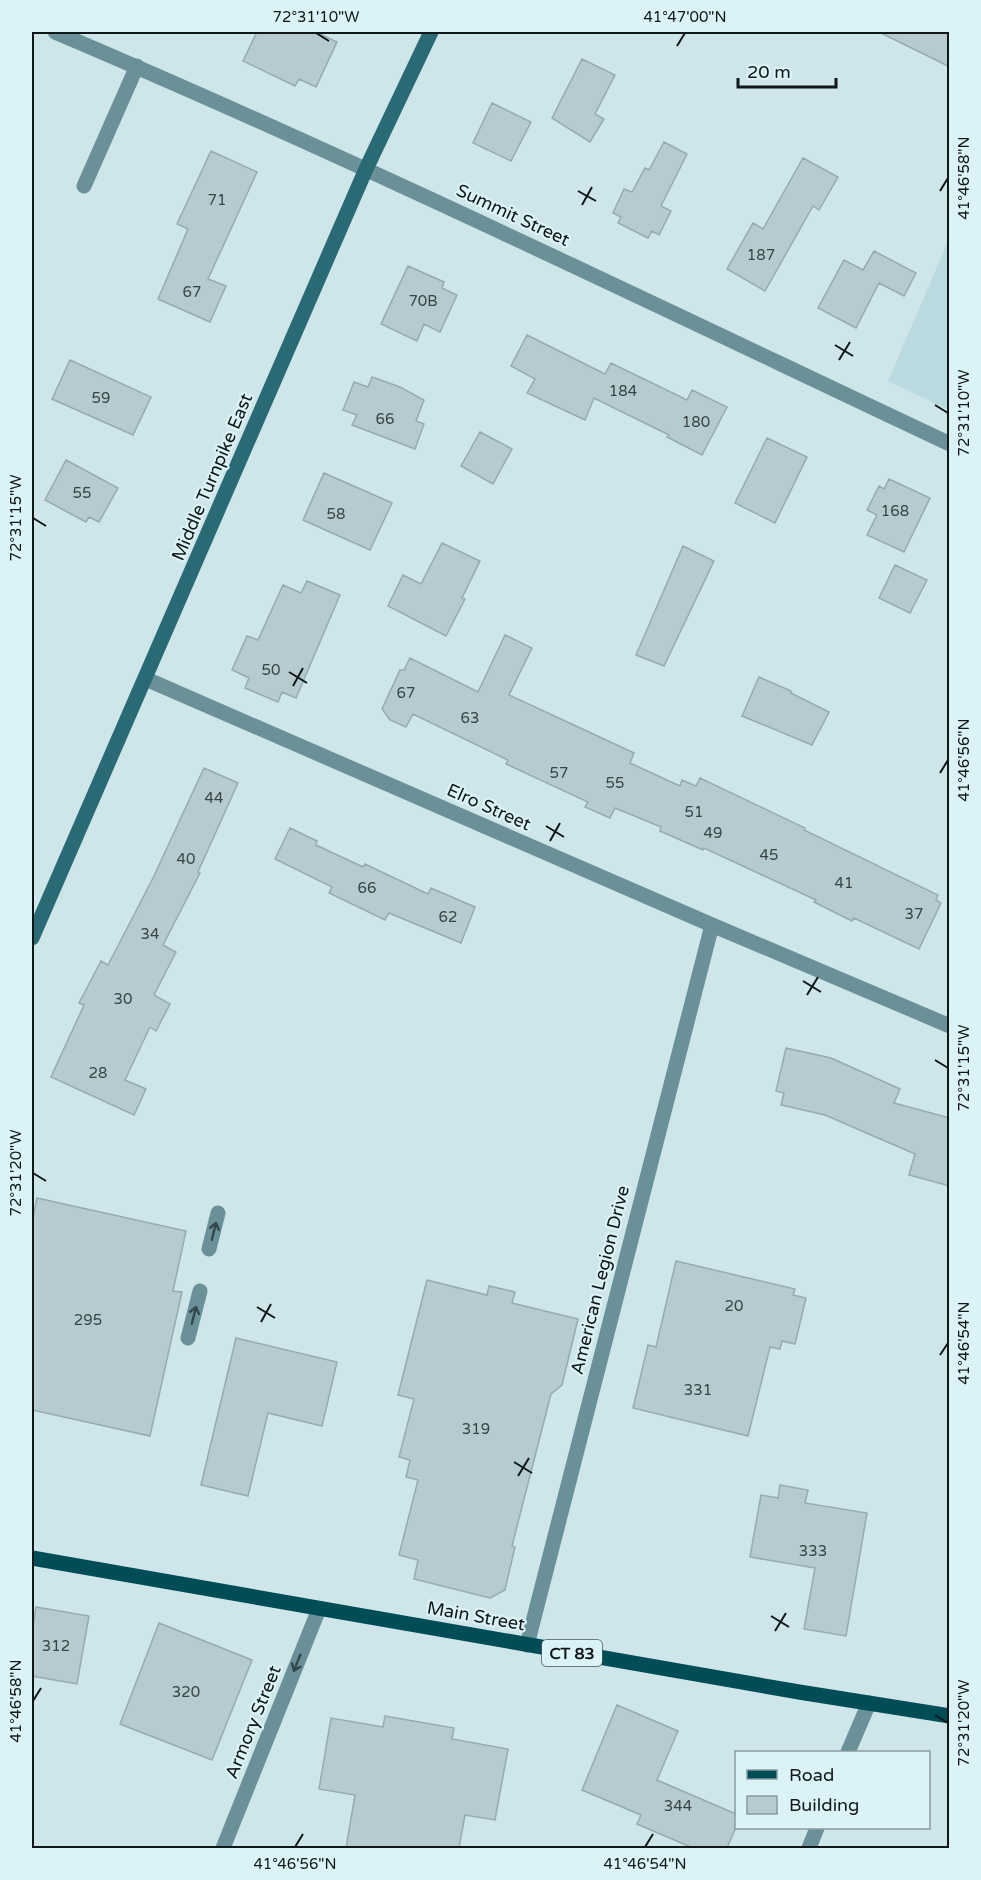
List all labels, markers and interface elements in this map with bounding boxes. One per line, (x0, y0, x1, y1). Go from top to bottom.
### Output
text: 72°31'10"W (273, 8, 359, 26)
text: 41°47'00"N (643, 8, 727, 26)
scale bar (738, 51, 836, 89)
text: 20 m (747, 61, 791, 83)
text: 41°46'58"N (955, 136, 973, 220)
street label: Summit Street (453, 179, 573, 251)
house number: 71 (208, 191, 226, 209)
house number: 187 (747, 246, 775, 264)
house number: 67 (183, 283, 201, 301)
house number: 70B (408, 292, 438, 310)
text: 72°31'10"W (955, 370, 973, 456)
house number: 184 (609, 382, 637, 400)
house number: 59 (92, 389, 110, 407)
street label: Middle Turnpike East (167, 390, 257, 564)
house number: 66 (376, 410, 394, 428)
house number: 180 (682, 413, 710, 431)
text: 72°31'15"W (7, 475, 25, 561)
house number: 55 (73, 484, 91, 502)
house number: 168 (881, 502, 909, 520)
house number: 58 (327, 505, 345, 523)
house number: 50 (262, 661, 280, 679)
house number: 67 (397, 684, 415, 702)
house number: 63 (461, 709, 479, 727)
text: 41°46'56"N (955, 718, 973, 802)
house number: 57 (550, 764, 568, 782)
house number: 55 (606, 774, 624, 792)
street label: Elro Street (444, 779, 535, 835)
house number: 44 (205, 789, 223, 807)
house number: 51 (685, 803, 703, 821)
house number: 49 (704, 824, 722, 842)
house number: 45 (760, 846, 778, 864)
house number: 40 (177, 850, 195, 868)
house number: 41 (835, 874, 853, 892)
house number: 66 (358, 879, 376, 897)
house number: 37 (905, 905, 923, 923)
house number: 62 (439, 908, 457, 926)
house number: 34 (141, 925, 159, 943)
house number: 30 (114, 990, 132, 1008)
text: 72°31'15"W (955, 1025, 973, 1111)
house number: 28 (89, 1064, 107, 1082)
text: 72°31'20"W (7, 1130, 25, 1216)
street label: American Legion Drive (566, 1183, 634, 1377)
one-way arrow (208, 1222, 220, 1241)
house number: 20 (725, 1297, 743, 1315)
text: 41°46'54"N (955, 1301, 973, 1385)
one-way arrow (188, 1305, 200, 1324)
house number: 295 (74, 1311, 102, 1329)
house number: 331 (684, 1381, 712, 1399)
house number: 319 (462, 1420, 490, 1438)
house number: 333 (799, 1542, 827, 1560)
street label: Main Street (425, 1597, 527, 1635)
house number: 312 (42, 1637, 70, 1655)
road number: CT 83 (542, 1640, 602, 1666)
one-way arrow (291, 1654, 302, 1672)
text: 41°46'58"N (7, 1659, 25, 1743)
street label: Armory Street (220, 1662, 286, 1782)
text: 72°31'20"W (955, 1680, 973, 1766)
house number: 320 (172, 1683, 200, 1701)
legend (735, 1751, 930, 1829)
text: Road (789, 1764, 834, 1786)
text: Building (789, 1794, 859, 1816)
house number: 344 (664, 1797, 692, 1815)
text: 41°46'56"N (253, 1855, 337, 1873)
text: 41°46'54"N (603, 1855, 687, 1873)

